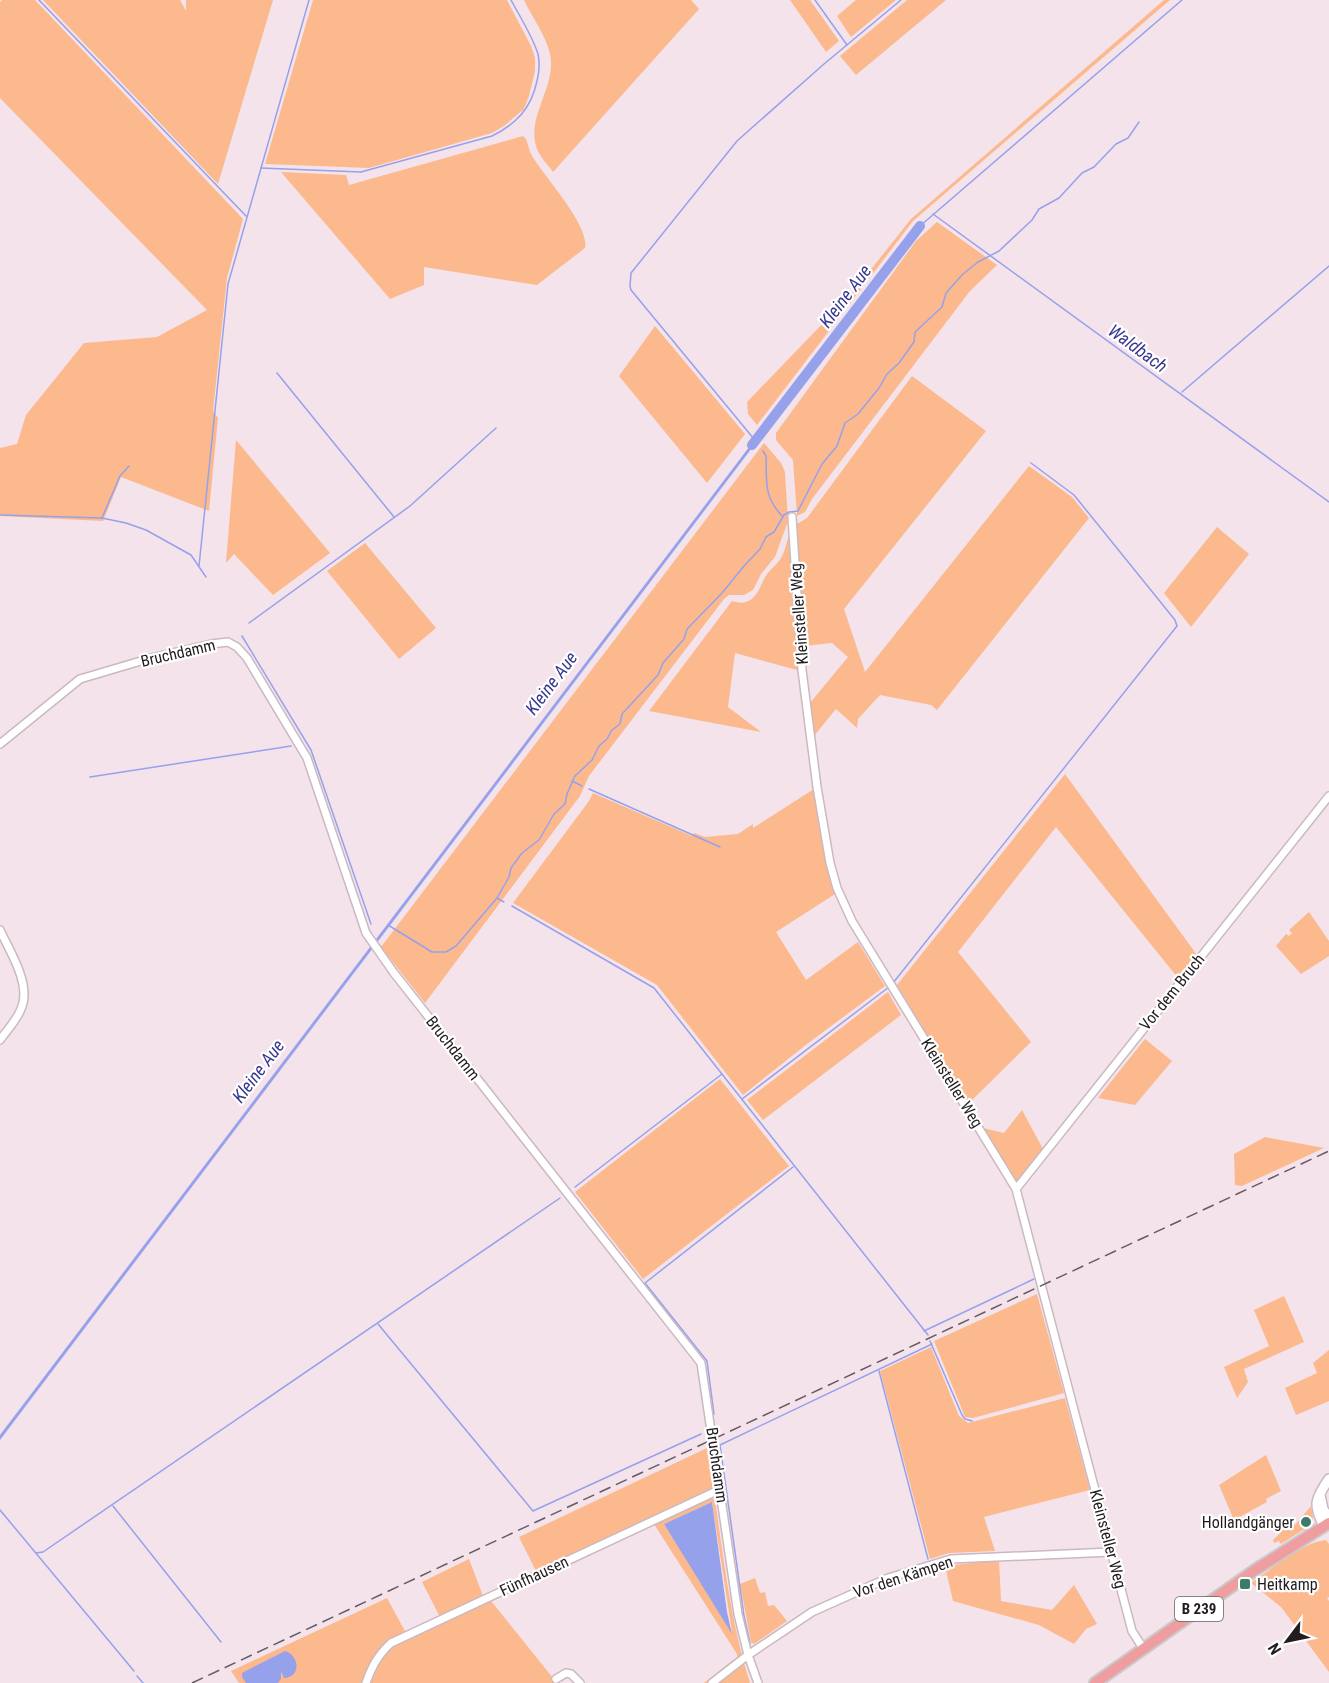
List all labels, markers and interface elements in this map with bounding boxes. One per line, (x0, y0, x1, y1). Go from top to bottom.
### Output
water label: Kleine Aue (815, 261, 875, 331)
water label: Waldbach (1105, 320, 1171, 376)
street label: Kleinsteller Weg (786, 563, 812, 665)
street label: Bruchdamm (139, 635, 217, 671)
water label: Kleine Aue (521, 648, 581, 718)
street label: Vor dem Bruch (1135, 950, 1209, 1034)
street label: Bruchdamm (422, 1012, 484, 1084)
street label: Kleinsteller Weg (917, 1035, 987, 1131)
water label: Kleine Aue (228, 1036, 288, 1106)
street label: Bruchdamm (702, 1426, 732, 1504)
street label: Kleinsteller Weg (1086, 1487, 1130, 1591)
place label: Hollandgänger (1202, 1513, 1294, 1532)
marker: Hollandgänger (1299, 1515, 1313, 1529)
street label: Fünfhausen (497, 1552, 571, 1600)
street label: Vor den Kämpen (851, 1552, 955, 1602)
place label: Heitkamp (1257, 1575, 1318, 1594)
marker: Heitkamp (1238, 1577, 1252, 1591)
road number: B 239 (1175, 1597, 1223, 1621)
north arrow (1257, 1611, 1317, 1671)
text: N (1264, 1639, 1285, 1658)

